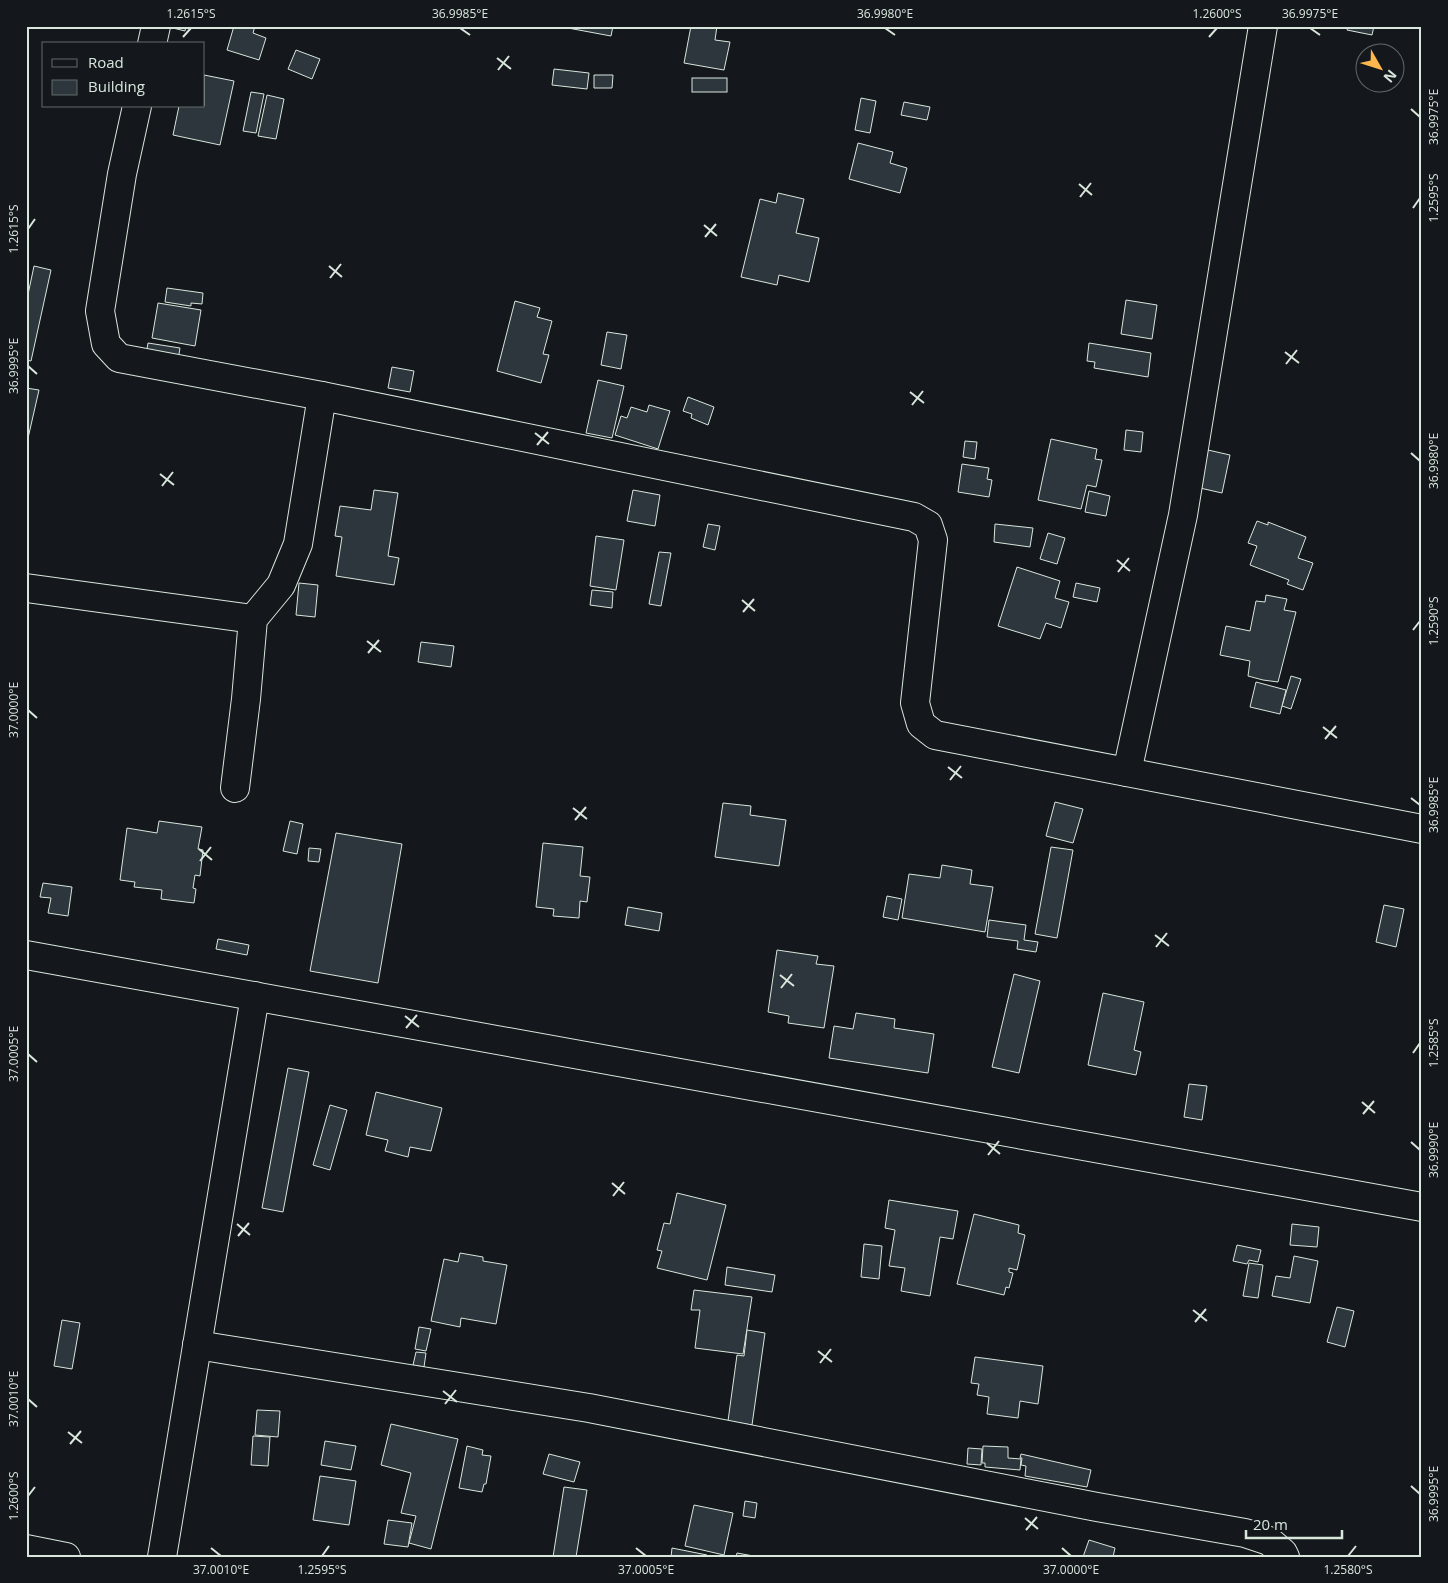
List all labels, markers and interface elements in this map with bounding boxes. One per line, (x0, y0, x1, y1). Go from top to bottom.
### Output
text: 1.2615°S (166, 5, 216, 22)
text: 36.9985°E (432, 5, 488, 22)
text: 36.9980°E (857, 5, 913, 22)
text: 1.2600°S (1192, 5, 1242, 22)
text: 36.9975°E (1282, 5, 1338, 22)
legend (42, 42, 205, 108)
north arrow (1356, 42, 1406, 92)
text: Road (88, 52, 124, 72)
text: N (1380, 66, 1401, 87)
text: Building (88, 76, 145, 96)
text: 36.9975°E (1425, 89, 1442, 145)
text: 1.2595°S (1425, 173, 1442, 223)
text: 1.2615°S (5, 204, 22, 254)
text: 36.9995°E (5, 338, 22, 394)
text: 36.9980°E (1425, 433, 1442, 489)
text: 1.2590°S (1425, 596, 1442, 646)
text: 37.0000°E (5, 682, 22, 738)
text: 36.9985°E (1425, 777, 1442, 833)
text: 1.2585°S (1425, 1018, 1442, 1068)
text: 37.0005°E (5, 1026, 22, 1082)
text: 36.9990°E (1425, 1122, 1442, 1178)
text: 37.0010°E (5, 1371, 22, 1427)
text: 36.9995°E (1425, 1466, 1442, 1522)
text: 1.2600°S (5, 1471, 22, 1521)
scale bar (1246, 1508, 1342, 1540)
text: 20 m (1253, 1514, 1288, 1534)
text: 37.0010°E (193, 1561, 249, 1578)
text: 1.2595°S (297, 1561, 347, 1578)
text: 37.0005°E (618, 1561, 674, 1578)
text: 37.0000°E (1043, 1561, 1099, 1578)
text: 1.2580°S (1323, 1561, 1373, 1578)

